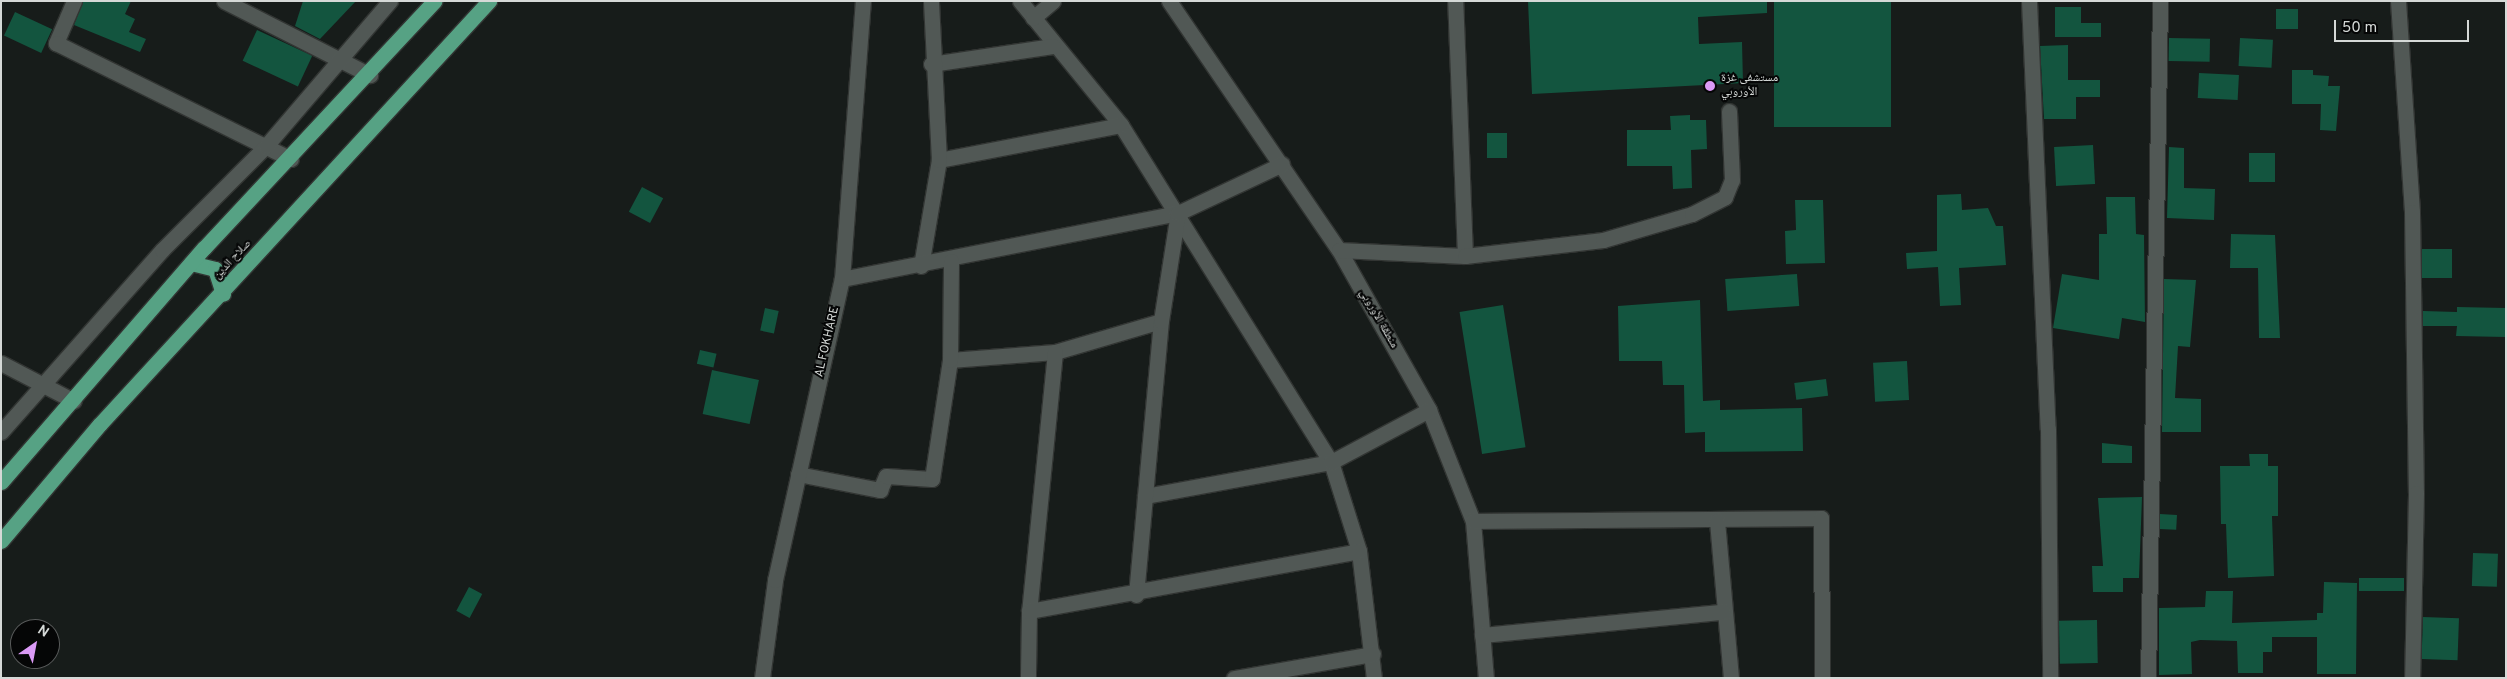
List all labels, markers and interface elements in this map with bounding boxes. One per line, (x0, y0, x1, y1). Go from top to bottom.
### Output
scale bar (2337, 10, 2472, 42)
text: 50 m (2342, 19, 2377, 38)
place label: مستشفى غزة الأوروبي (1721, 72, 1778, 100)
marker: مستشفى غزة الأوروبي (1703, 79, 1717, 93)
street label: صلاح الدين (211, 237, 255, 283)
street label: منطقة الأوروبي (1355, 287, 1401, 351)
street label: AL FOKHARE (813, 305, 843, 379)
north arrow (10, 619, 60, 669)
text: N (34, 622, 52, 642)

